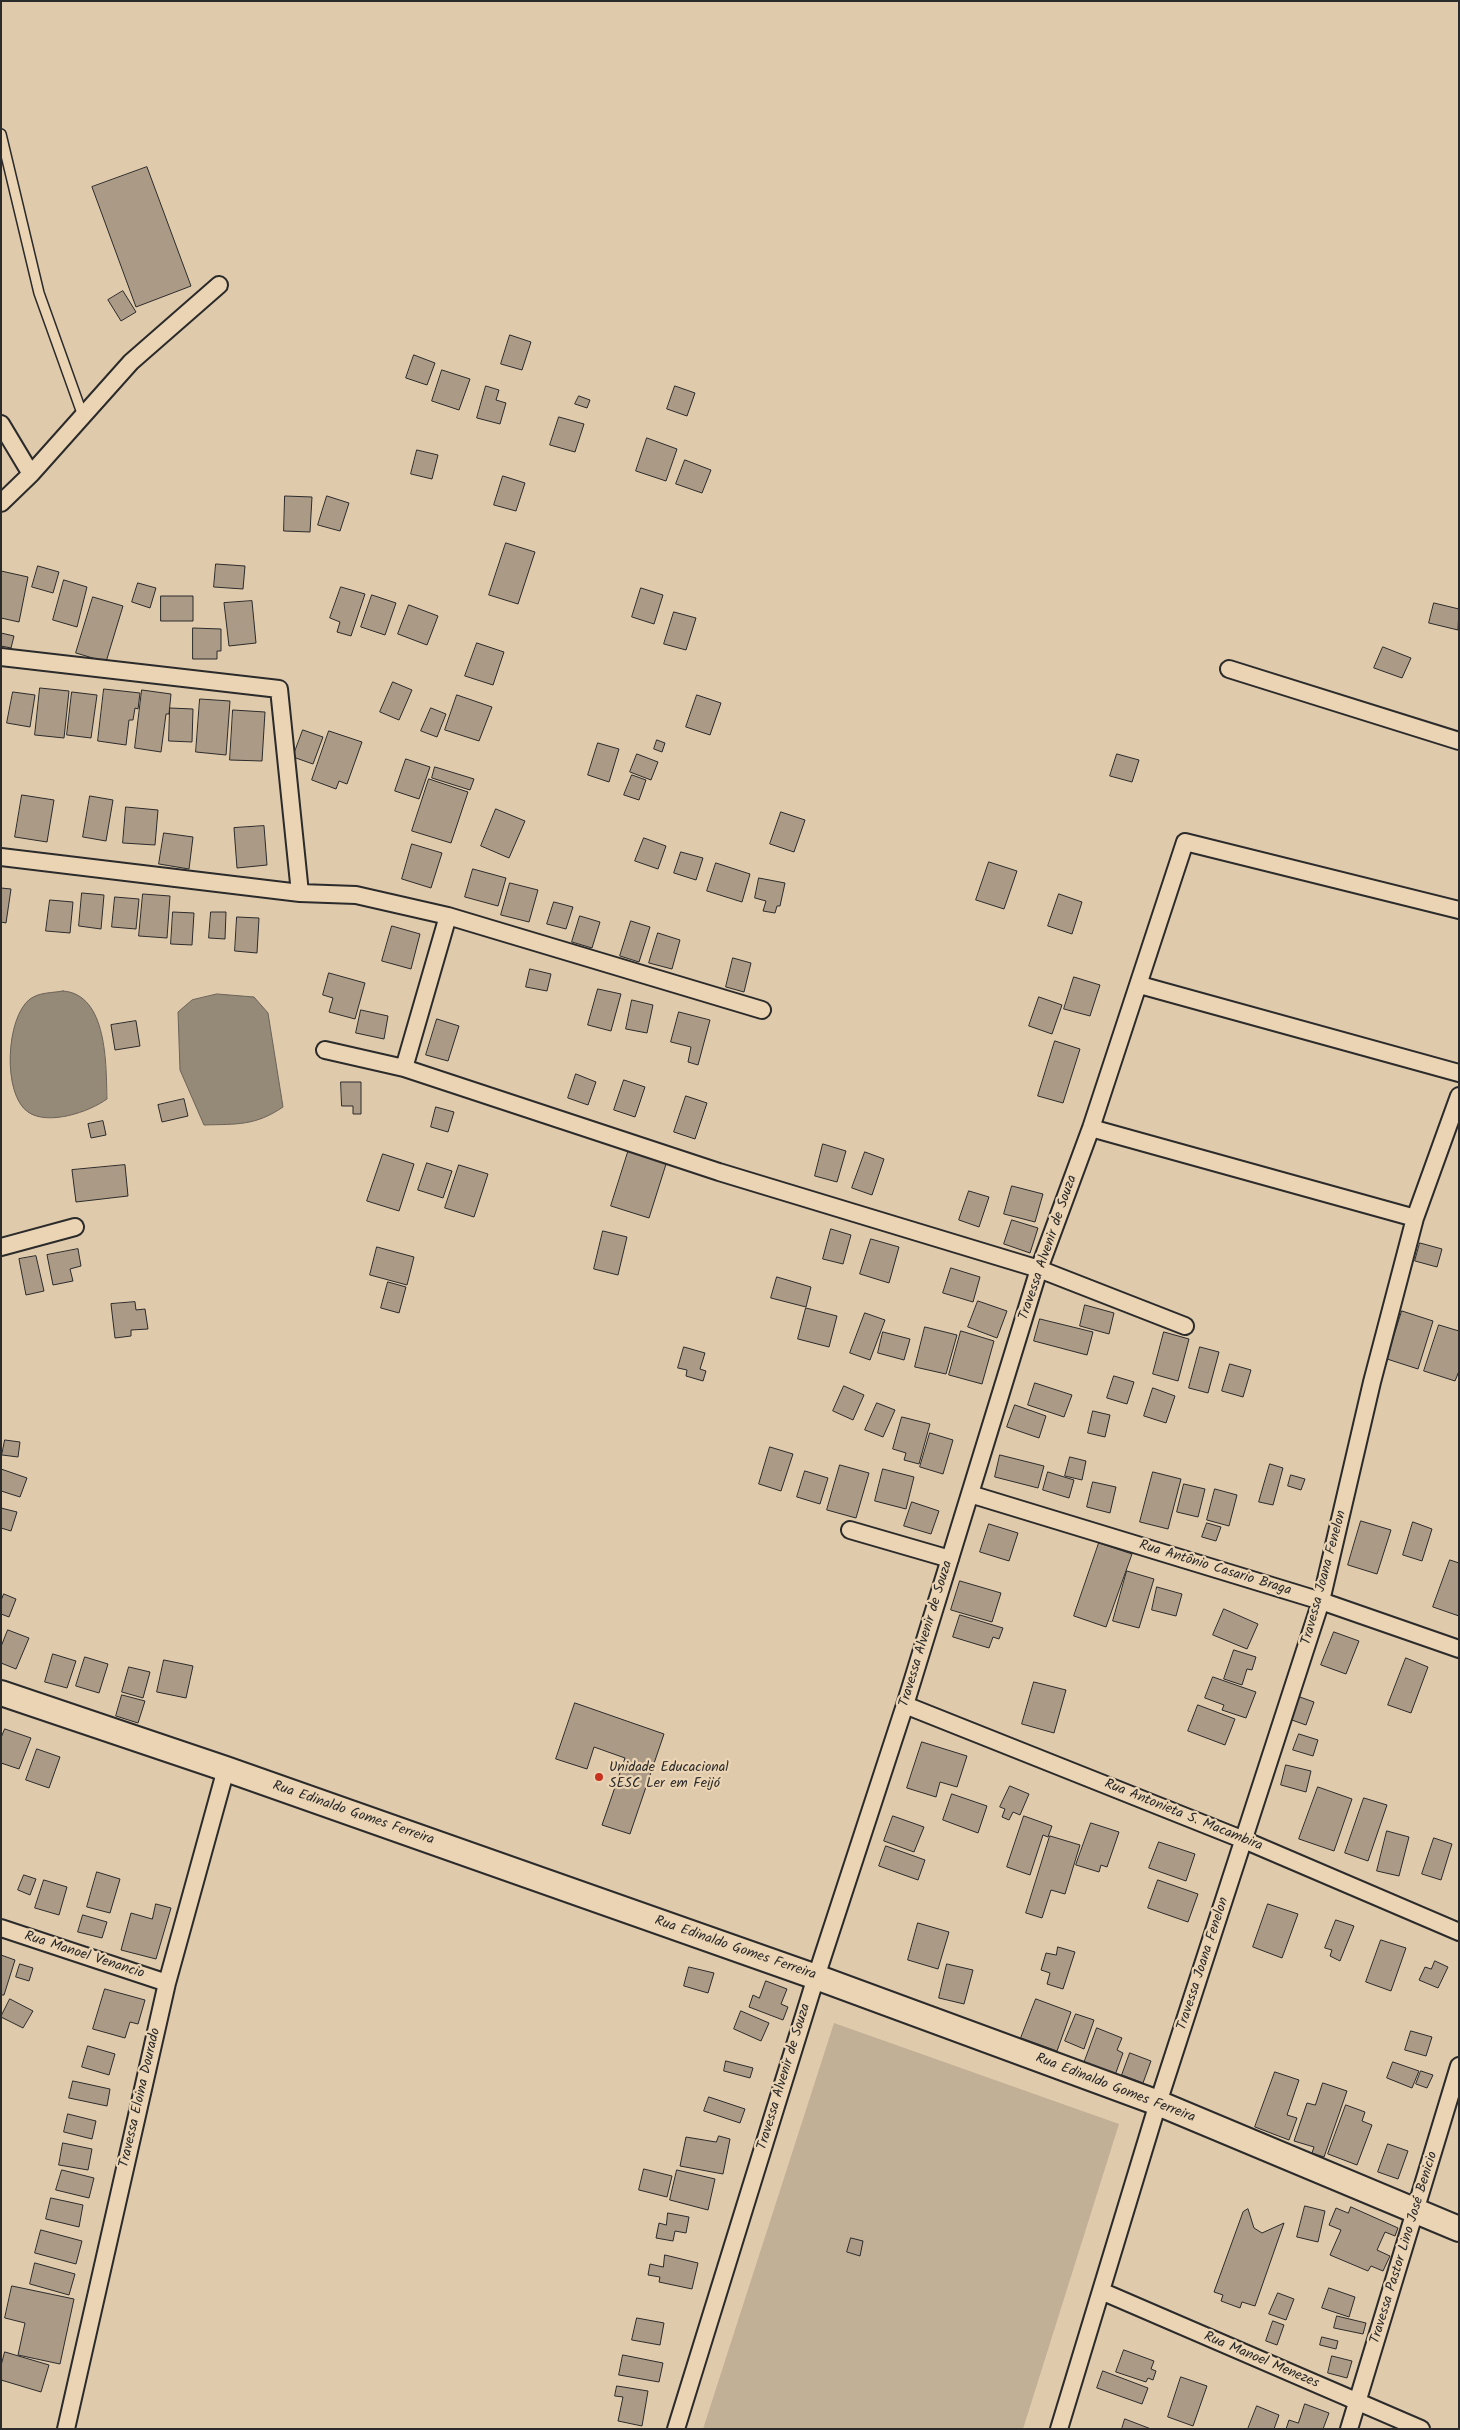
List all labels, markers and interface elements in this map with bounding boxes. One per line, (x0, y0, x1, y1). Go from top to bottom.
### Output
street label: Travessa Alvenir de Souza (1016, 1173, 1082, 1323)
street label: Travessa Joana Fenelon (1299, 1509, 1351, 1647)
street label: Rua Antônio Casario Braga (1137, 1538, 1293, 1600)
street label: Travessa Alvenir de Souza (897, 1559, 957, 1709)
place label: Unidade Educacional SESC Ler em Feijó (609, 1761, 729, 1794)
marker: Unidade Educacional SESC Ler em Feijó (593, 1771, 605, 1783)
street label: Rua Antonieta S. Macambira (1101, 1776, 1265, 1856)
street label: Rua Edinaldo Gomes Ferreira (270, 1778, 436, 1850)
street label: Travessa Joana Fenelon (1175, 1895, 1233, 2033)
street label: Rua Edinaldo Gomes Ferreira (652, 1913, 818, 1985)
street label: Rua Manoel Venancio (22, 1929, 146, 1983)
street label: Travessa Alvenir de Souza (755, 2002, 815, 2152)
street label: Travessa Eloina Dourado (117, 2027, 165, 2169)
street label: Rua Edinaldo Gomes Ferreira (1033, 2051, 1197, 2127)
street label: Travessa Pastor Lino José Benicio (1368, 2150, 1442, 2346)
street label: Rua Manoel Menezes (1201, 2329, 1321, 2393)

